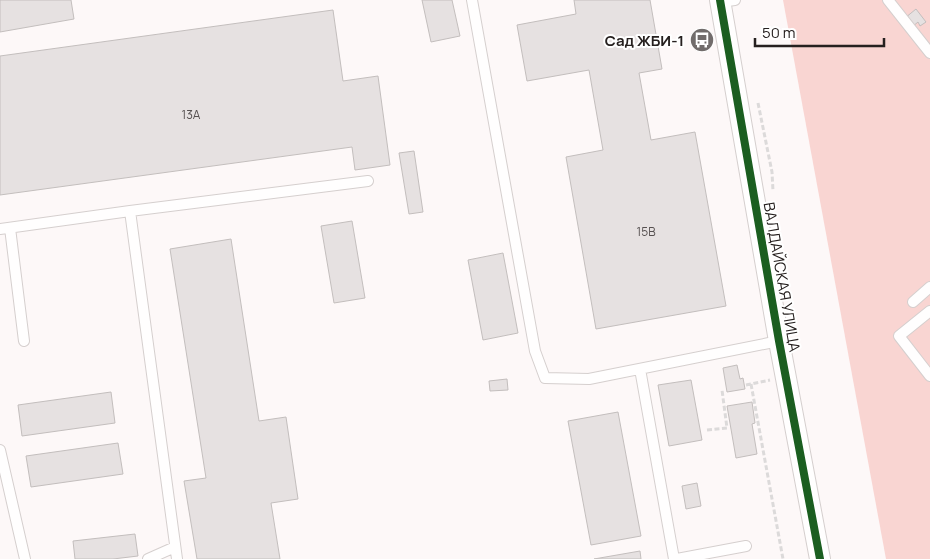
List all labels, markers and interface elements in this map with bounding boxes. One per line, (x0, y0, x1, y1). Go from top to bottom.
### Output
scale bar (755, 15, 884, 47)
text: 50 m (762, 22, 796, 43)
bus stop icon: Сад ЖБИ-1 (689, 27, 715, 53)
place label: Сад ЖБИ-1 (605, 30, 684, 51)
house number: 13А (182, 106, 201, 123)
street label: ВАЛДАЙСКАЯ УЛИЦА (759, 201, 806, 354)
house number: 15В (637, 223, 655, 240)

